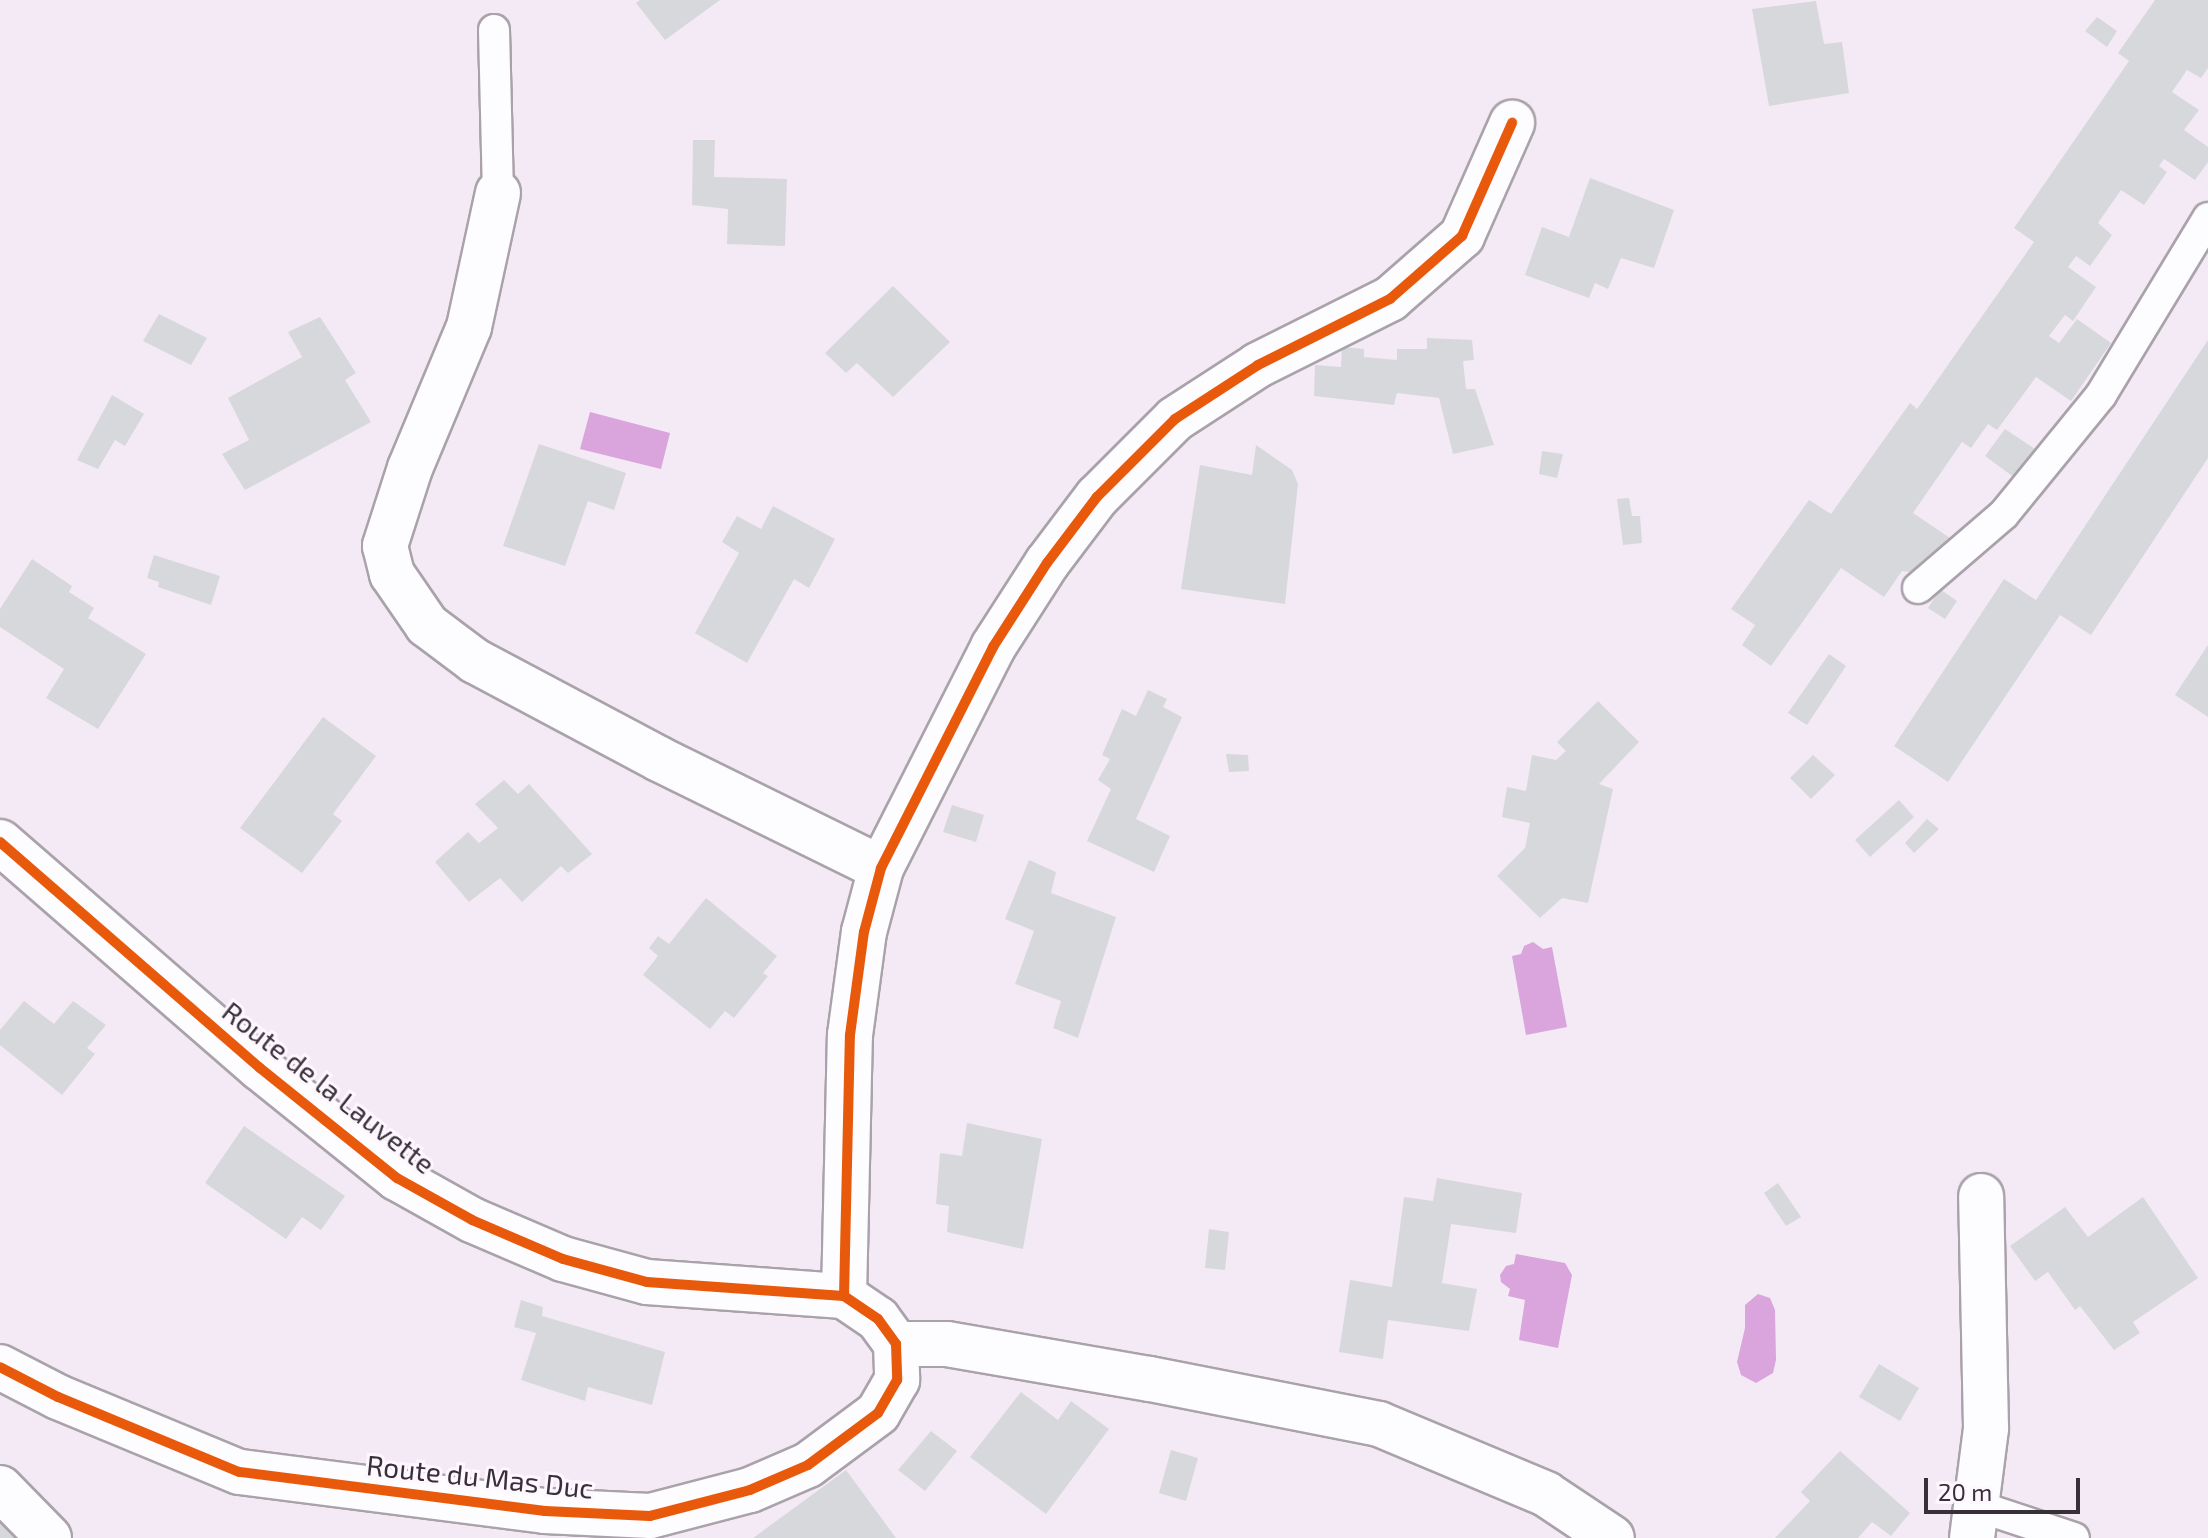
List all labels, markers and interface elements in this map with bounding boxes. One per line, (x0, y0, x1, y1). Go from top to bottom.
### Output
street label: Route de la Lauvette (216, 994, 442, 1180)
street label: Route du Mas Duc (365, 1447, 595, 1505)
scale bar (1928, 1462, 2084, 1512)
text: 20 m (1938, 1477, 1992, 1506)

